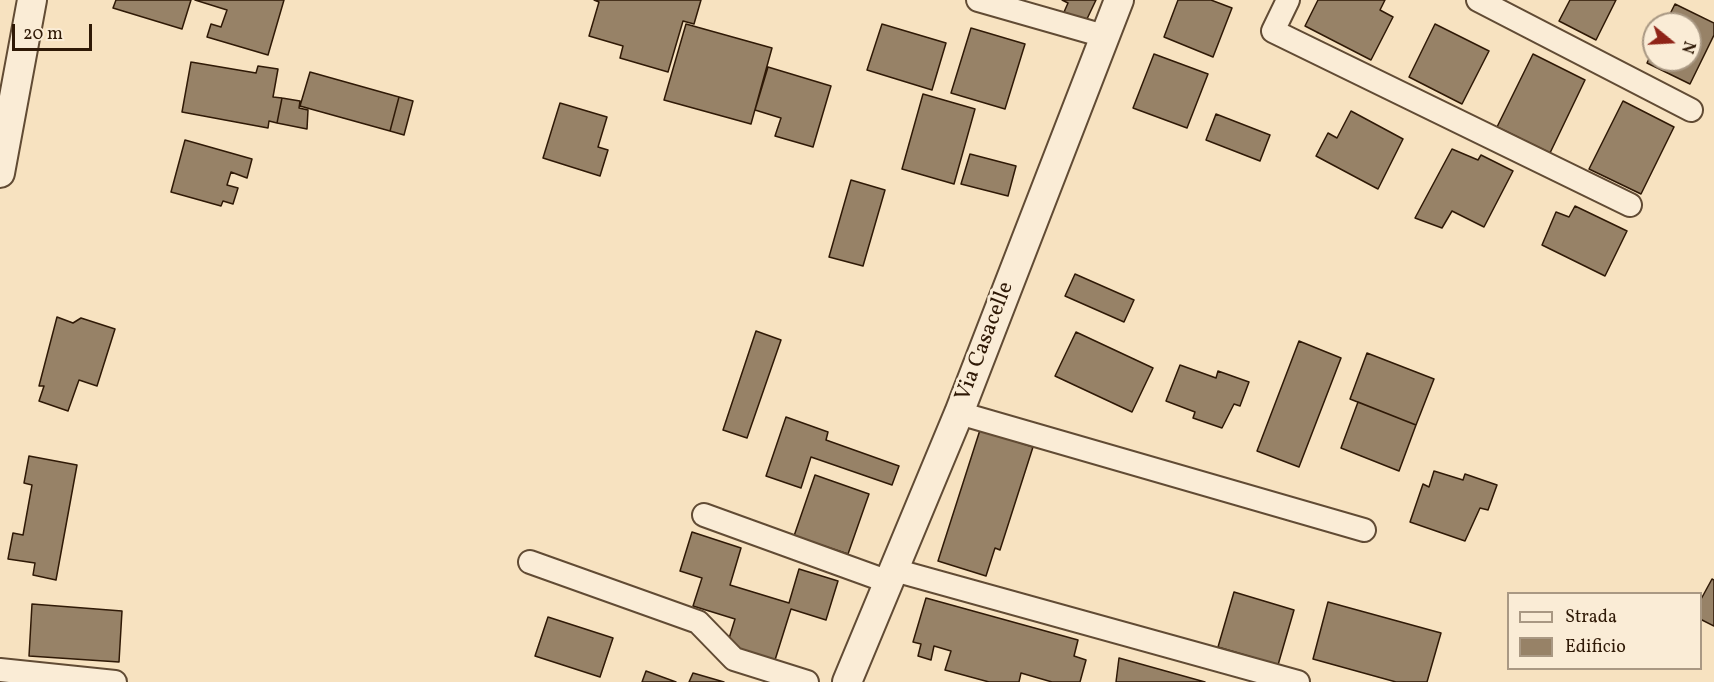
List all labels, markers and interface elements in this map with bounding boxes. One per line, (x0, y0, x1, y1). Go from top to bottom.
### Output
scale bar (15, 12, 94, 50)
north arrow (1642, 12, 1702, 72)
text: 20 m (23, 22, 63, 47)
text: N (1675, 38, 1699, 56)
street label: Via Casacelle (951, 279, 1021, 405)
legend (1507, 592, 1702, 670)
text: Strada (1565, 605, 1617, 630)
text: Edificio (1565, 635, 1626, 660)

